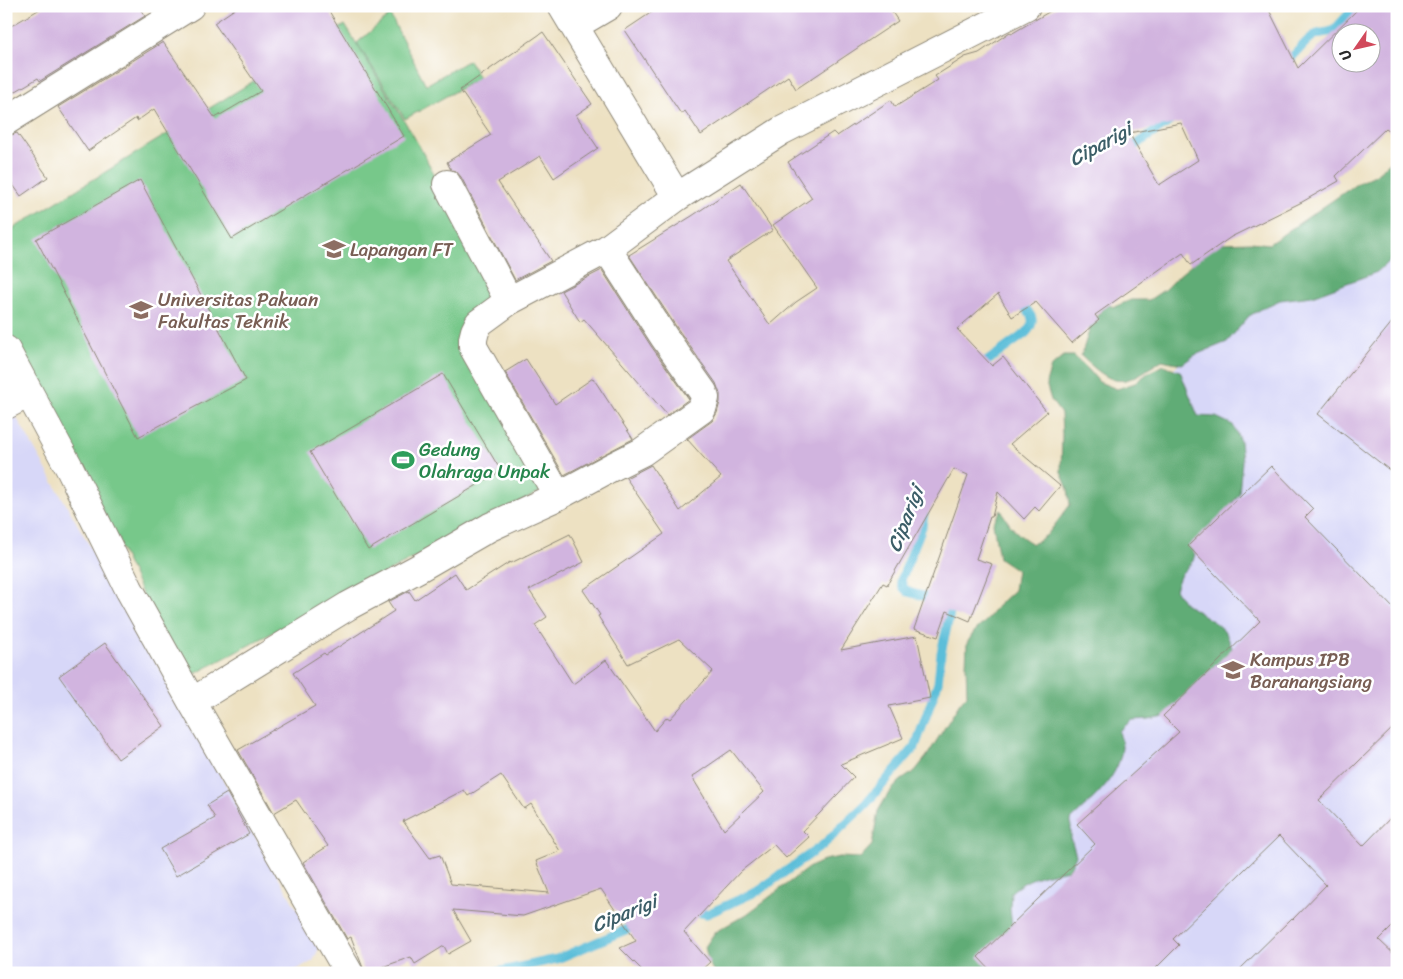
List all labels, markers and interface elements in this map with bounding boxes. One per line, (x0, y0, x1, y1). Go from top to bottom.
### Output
north arrow (1330, 22, 1380, 72)
text: U (1332, 44, 1359, 66)
water label: Ciparigi (1062, 110, 1142, 176)
place label: Lapangan FT (350, 233, 454, 266)
school or university icon: Lapangan FT (321, 236, 347, 262)
place label: Universitas Pakuan Fakultas Teknik (158, 283, 318, 338)
school or university icon: Universitas Pakuan Fakultas Teknik (128, 297, 154, 323)
place label: Gedung Olahraga Unpak (419, 433, 551, 488)
sports icon: Gedung Olahraga Unpak (390, 447, 416, 473)
water label: Ciparigi (877, 477, 936, 557)
place label: Kampus IPB Baranangsiang (1250, 643, 1372, 698)
school or university icon: Kampus IPB Baranangsiang (1220, 657, 1246, 683)
water label: Ciparigi (586, 883, 666, 942)

